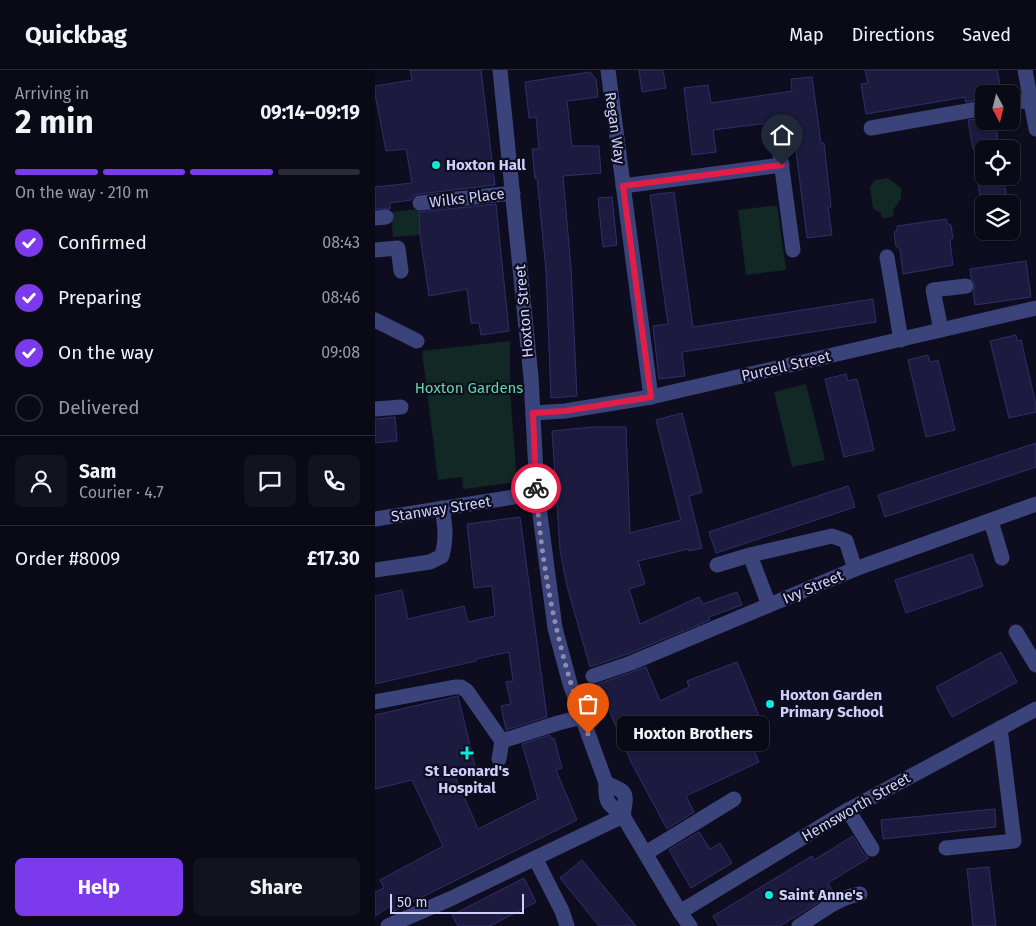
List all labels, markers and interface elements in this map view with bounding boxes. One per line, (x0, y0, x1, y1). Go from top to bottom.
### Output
text: Quickbag (25, 21, 127, 49)
text: Map (789, 24, 824, 46)
text: Directions (852, 24, 934, 46)
text: Saved (962, 24, 1011, 46)
text: Arriving in (15, 84, 89, 103)
north arrow (975, 85, 1020, 130)
map controls (975, 85, 1020, 240)
street label: Regan Way (601, 91, 629, 166)
text: 09:14–09:19 (260, 101, 360, 124)
text: 2 min (15, 103, 94, 141)
pin (761, 114, 803, 165)
icon: home (768, 121, 796, 149)
button: locate (975, 140, 1020, 185)
place label: Hoxton Hall (446, 156, 526, 174)
marker: Hoxton Hall (430, 159, 442, 171)
text: On the way · 210 m (15, 183, 149, 202)
street label: Wilks Place (428, 184, 506, 212)
button: layers (975, 195, 1020, 240)
icon: check (15, 229, 43, 257)
text: Confirmed (58, 231, 147, 254)
text: 08:43 (322, 233, 360, 252)
street label: Hoxton Street (511, 263, 537, 358)
icon: check (15, 284, 43, 312)
text: Preparing (58, 286, 141, 309)
text: 08:46 (321, 288, 360, 307)
icon: check (15, 339, 43, 367)
text: On the way (58, 341, 154, 364)
text: 09:08 (321, 343, 360, 362)
street label: Purcell Street (740, 347, 833, 385)
park label: Hoxton Gardens (415, 379, 523, 397)
text: Delivered (58, 396, 140, 419)
button: person (15, 455, 67, 507)
button: chat (244, 455, 296, 507)
button: phone (308, 455, 360, 507)
text: Sam (79, 460, 116, 483)
courier (511, 463, 561, 513)
icon: bike (522, 474, 550, 502)
text: Courier · 4.7 (79, 483, 164, 502)
street label: Stanway Street (390, 492, 493, 526)
text: Order #8009 (15, 547, 120, 570)
text: £17.30 (307, 547, 360, 570)
street label: Ivy Street (780, 566, 846, 608)
pin (567, 683, 609, 734)
place label: Hoxton Garden Primary School (780, 686, 884, 721)
icon: bag (574, 690, 602, 718)
marker: Hoxton Garden Primary School (764, 698, 776, 710)
callout: Hoxton Brothers (618, 716, 771, 752)
text: Hoxton Brothers (633, 724, 753, 743)
marker: St Leonard's Hospital (460, 746, 474, 760)
place label: St Leonard's Hospital (425, 762, 509, 797)
street label: Hemsworth Street (799, 768, 914, 845)
button: Help (15, 858, 183, 916)
button: Share (193, 858, 360, 916)
place label: Saint Anne's (779, 886, 863, 904)
marker: Saint Anne's (763, 889, 775, 901)
scale bar (390, 891, 524, 914)
text: 50 m (397, 894, 428, 911)

